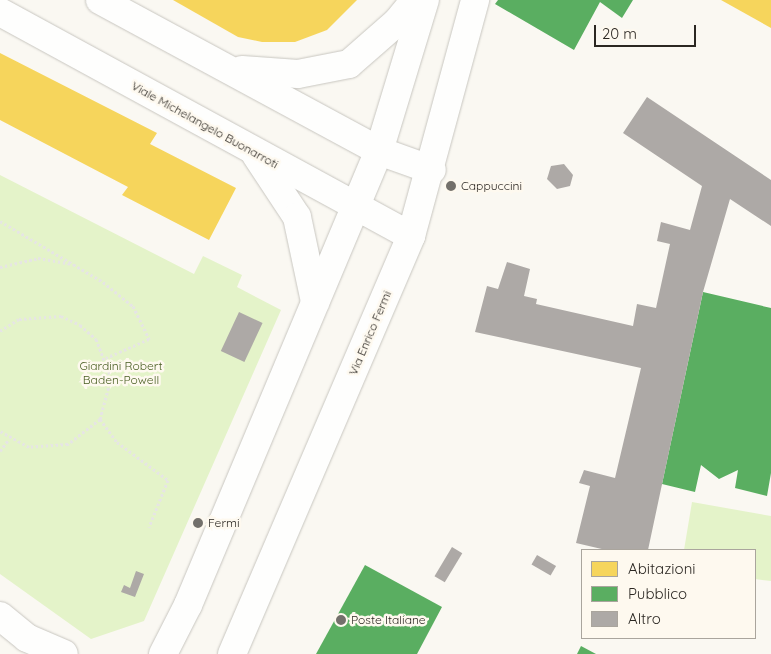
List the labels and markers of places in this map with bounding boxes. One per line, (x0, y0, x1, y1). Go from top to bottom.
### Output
place label: Cappuccini (461, 179, 522, 193)
marker: Cappuccini (445, 180, 457, 192)
place label: Fermi (208, 516, 240, 530)
marker: Fermi (192, 517, 204, 529)
place label: Poste Italiane (351, 613, 426, 627)
marker: Poste Italiane (335, 614, 347, 626)

